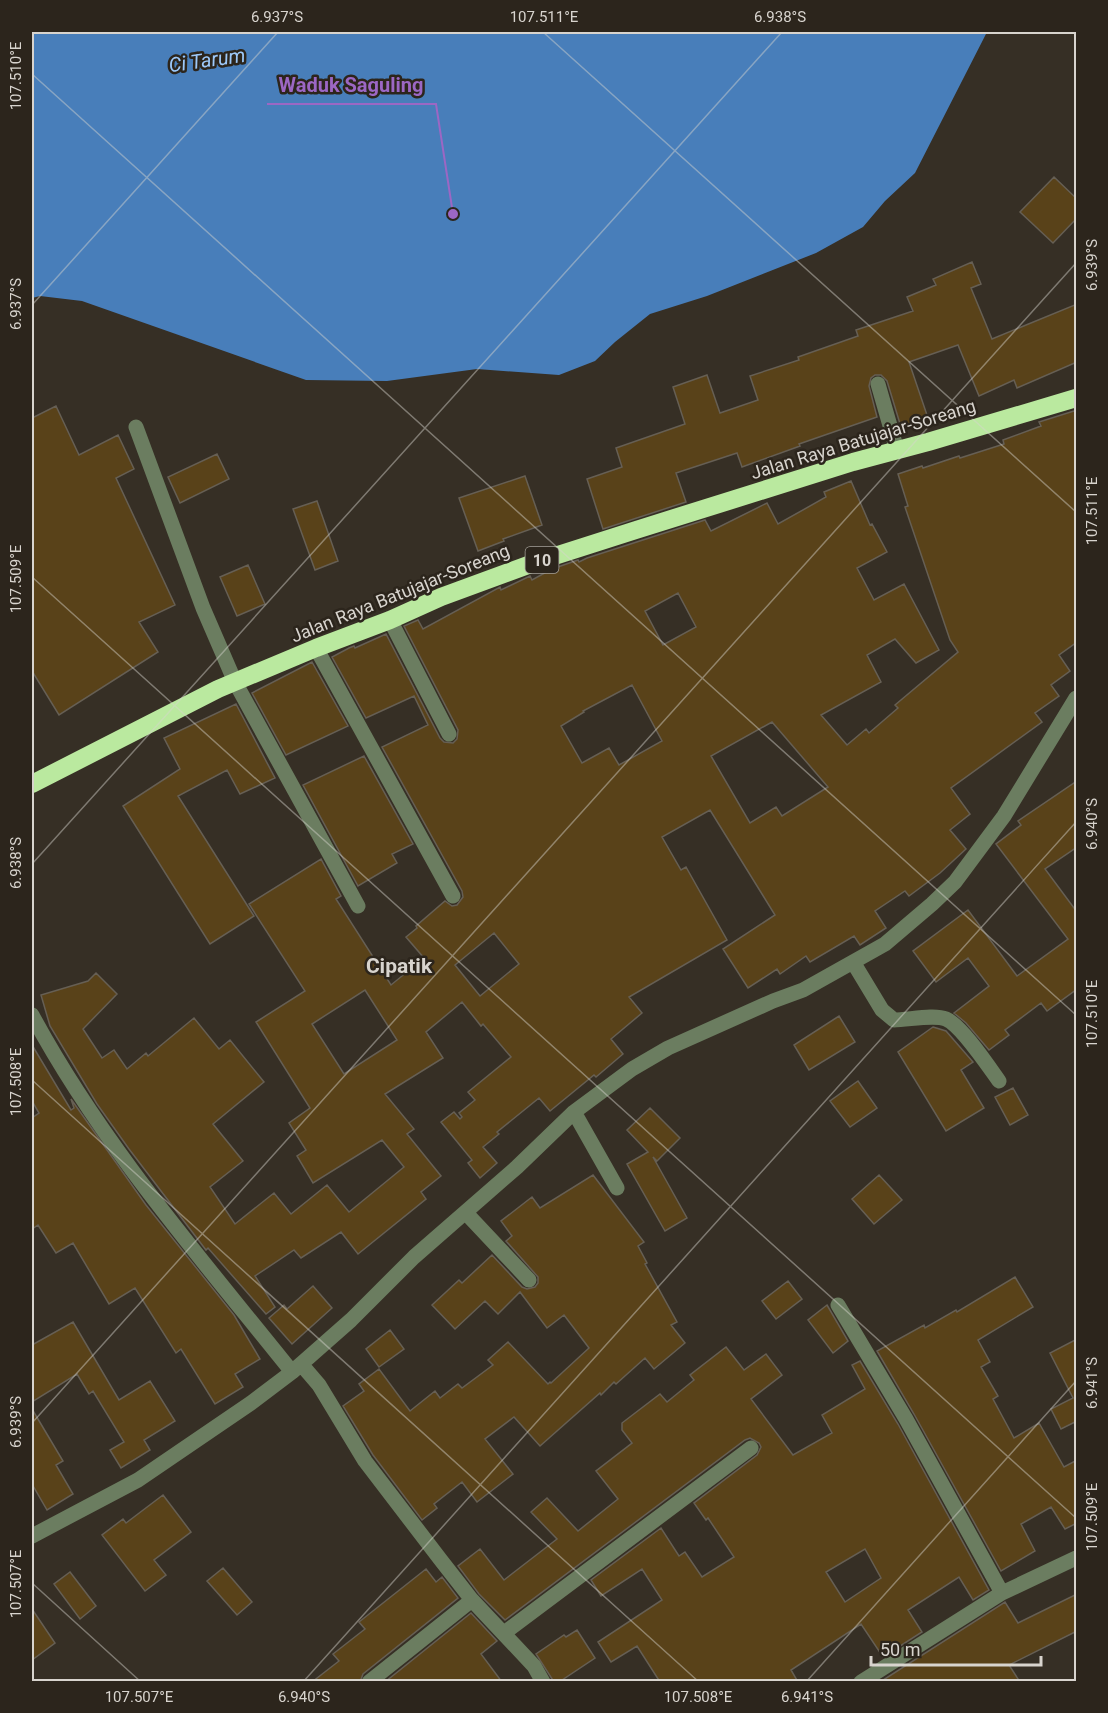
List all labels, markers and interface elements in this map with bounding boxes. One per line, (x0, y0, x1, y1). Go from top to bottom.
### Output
text: 6.937°S (251, 8, 303, 26)
text: 107.511°E (510, 8, 579, 26)
text: 6.938°S (754, 8, 806, 26)
text: 107.510°E (7, 41, 25, 110)
water label: Ci Tarum (167, 43, 247, 77)
callout: Waduk Saguling (267, 66, 436, 104)
text: Waduk Saguling (279, 73, 423, 97)
text: 6.939°S (1083, 239, 1101, 291)
text: 6.937°S (7, 278, 25, 330)
street label: Jalan Raya Batujajar-Soreang (748, 395, 978, 483)
text: 107.511°E (1083, 476, 1101, 545)
street label: Jalan Raya Batujajar-Soreang (288, 539, 512, 647)
text: 107.509°E (7, 544, 25, 613)
road number: 10 (526, 547, 558, 573)
text: 6.940°S (1083, 798, 1101, 850)
text: 6.938°S (7, 837, 25, 889)
district label: Cipatik (366, 954, 433, 978)
text: 107.510°E (1083, 979, 1101, 1048)
text: 107.508°E (7, 1047, 25, 1116)
text: 6.941°S (1083, 1357, 1101, 1409)
text: 6.939°S (7, 1396, 25, 1448)
text: 107.509°E (1083, 1482, 1101, 1551)
text: 107.507°E (7, 1549, 25, 1618)
scale bar (871, 1629, 1040, 1667)
text: 50 m (880, 1639, 920, 1660)
text: 107.507°E (105, 1688, 174, 1706)
text: 6.940°S (278, 1688, 330, 1706)
text: 107.508°E (664, 1688, 733, 1706)
text: 6.941°S (781, 1688, 833, 1706)

